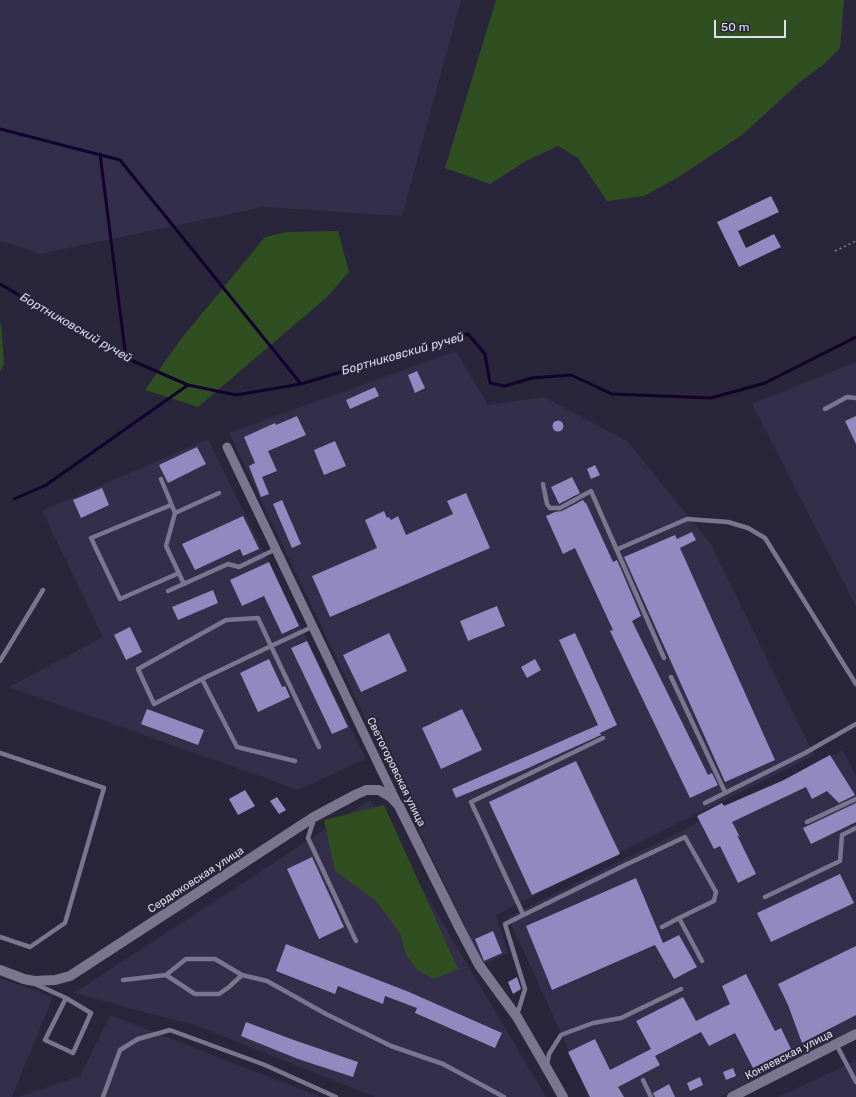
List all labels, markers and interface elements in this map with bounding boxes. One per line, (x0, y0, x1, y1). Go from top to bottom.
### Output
scale bar (716, 12, 788, 38)
text: 50 m (721, 20, 749, 34)
water label: Бортниковский ручей (18, 290, 134, 366)
water label: Бортниковский ручей (340, 330, 466, 378)
street label: Светогоровская улица (364, 715, 428, 829)
street label: Сердюковская улица (145, 844, 247, 916)
street label: Коняевская улица (743, 1027, 835, 1083)

